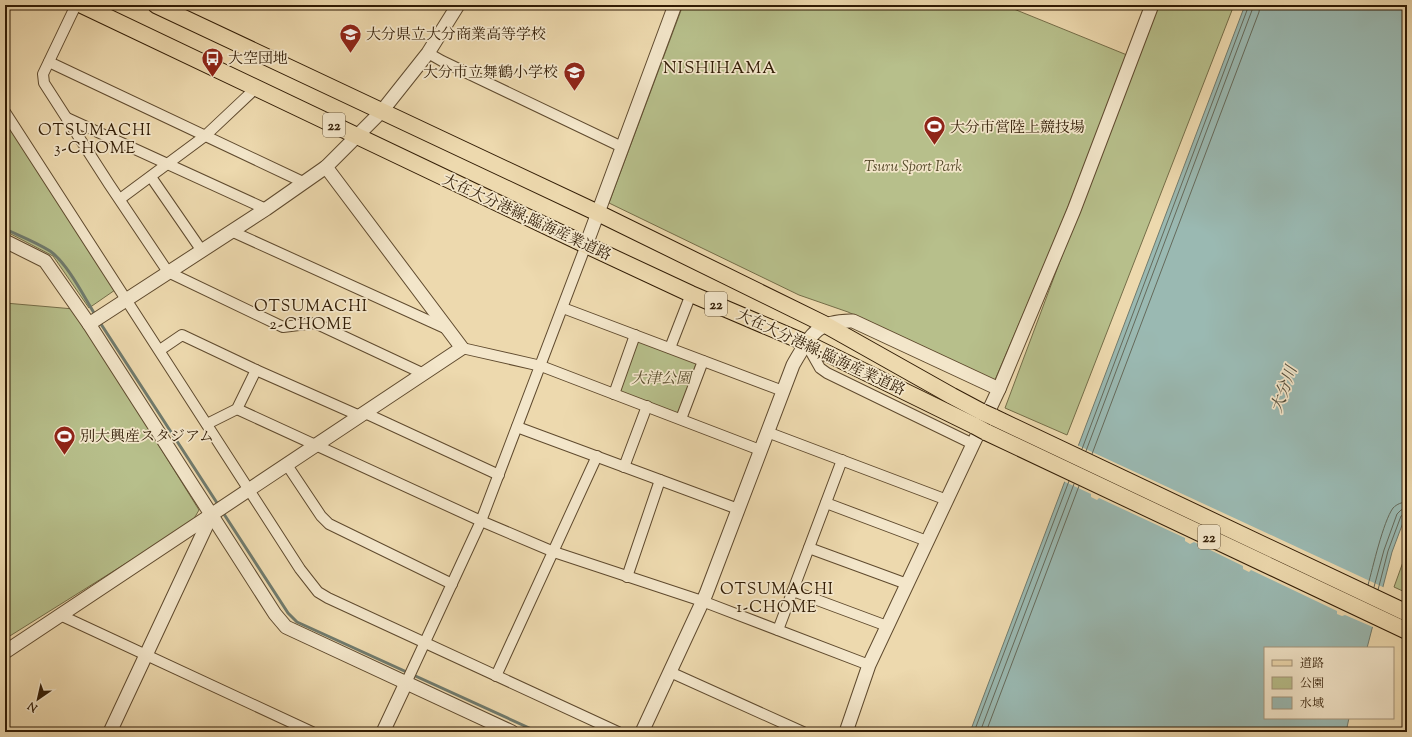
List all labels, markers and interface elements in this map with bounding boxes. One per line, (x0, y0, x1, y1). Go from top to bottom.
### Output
school or university icon: 大分県立大分商業高等学校 (337, 21, 363, 54)
place label: 大分県立大分商業高等学校 (366, 25, 546, 46)
bus stop icon: 大空団地 (200, 45, 226, 78)
place label: 大空団地 (228, 49, 288, 70)
district label: NISHIHAMA (663, 57, 777, 81)
school or university icon: 大分市立舞鶴小学校 (561, 59, 587, 92)
place label: 大分市立舞鶴小学校 (423, 63, 558, 84)
road number: 22 (323, 113, 345, 137)
sports icon: 大分市営陸上競技場 (922, 114, 948, 147)
place label: 大分市営陸上競技場 (950, 118, 1085, 139)
district label: OTSUMACHI 3-CHOME (38, 120, 152, 161)
park label: Tsuru Sport Park (864, 157, 962, 178)
street label: 大在大分港線;臨海産業道路 (439, 170, 614, 267)
road number: 22 (705, 292, 727, 316)
district label: OTSUMACHI 2-CHOME (254, 296, 368, 337)
street label: 大在大分港線;臨海産業道路 (733, 305, 908, 402)
water label: 大分川 (1266, 361, 1305, 416)
park label: 大津公園 (631, 369, 694, 390)
sports icon: 別大興産スタジアム (51, 423, 77, 456)
place label: 別大興産スタジアム (80, 427, 214, 448)
road number: 22 (1198, 525, 1220, 549)
district label: OTSUMACHI 1-CHOME (720, 579, 834, 620)
legend (1264, 647, 1394, 719)
text: 道路 (1300, 655, 1324, 673)
text: 公園 (1300, 675, 1324, 693)
north arrow (18, 679, 58, 719)
text: 水域 (1300, 695, 1324, 713)
text: N (25, 697, 42, 716)

